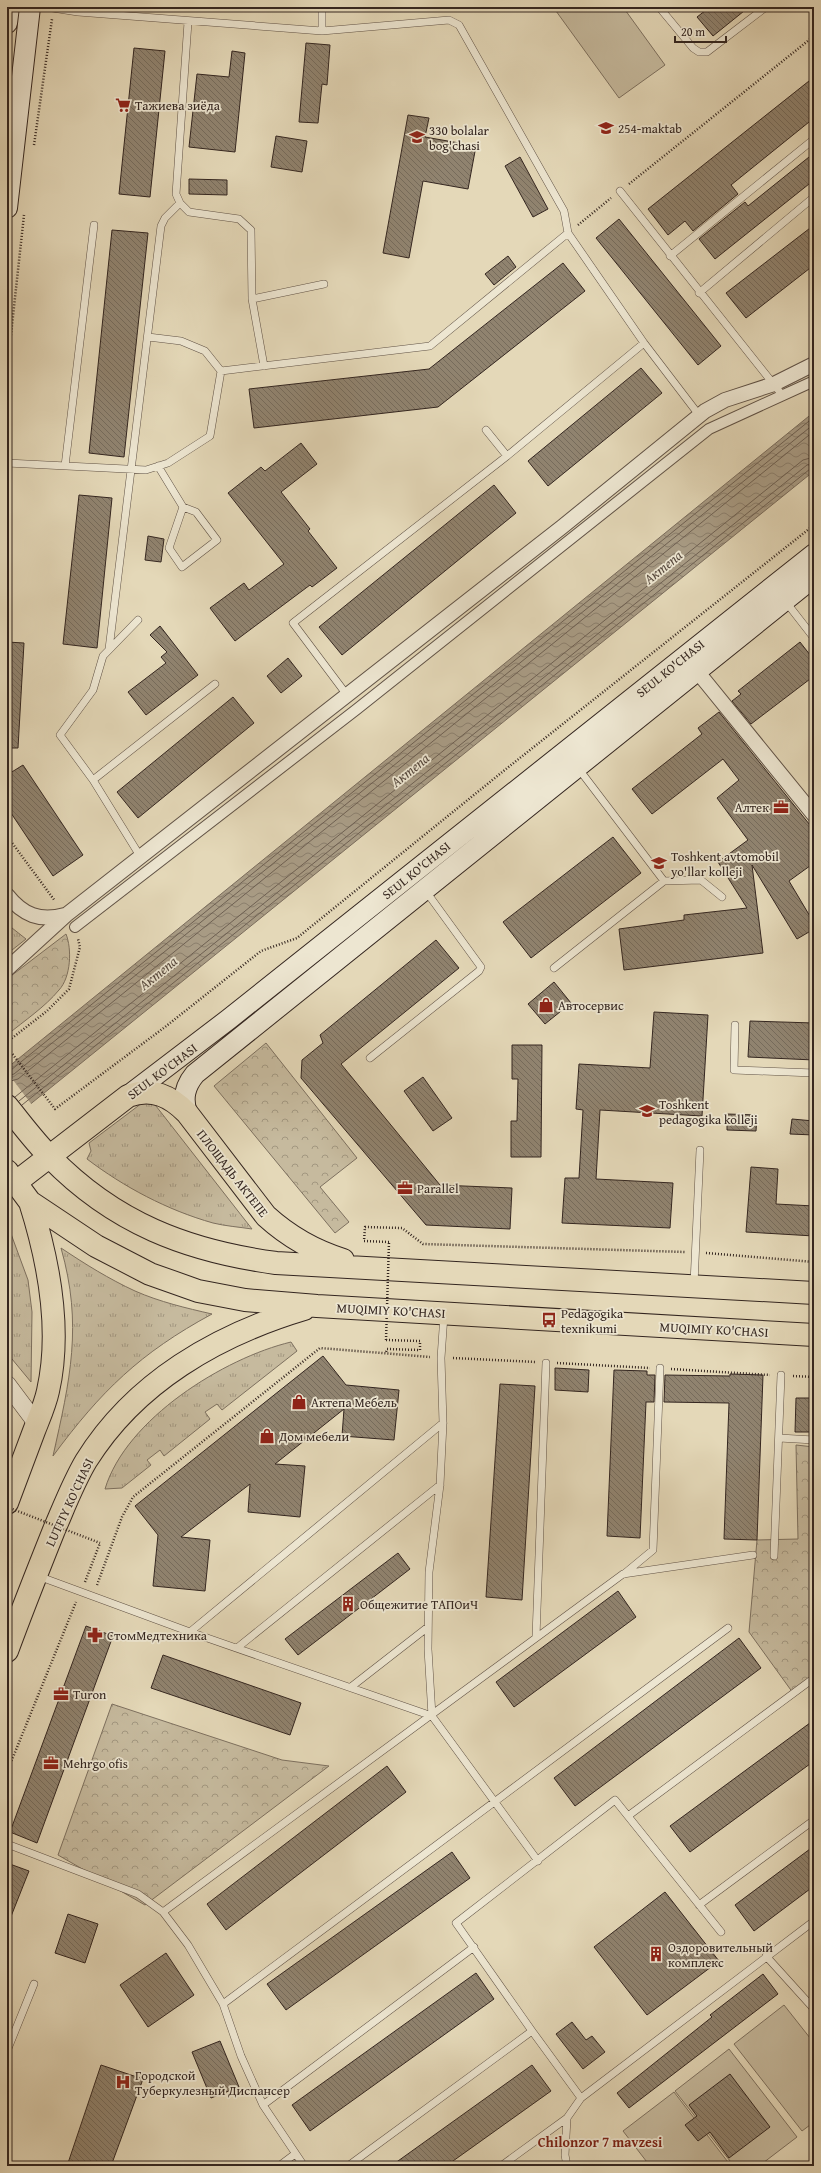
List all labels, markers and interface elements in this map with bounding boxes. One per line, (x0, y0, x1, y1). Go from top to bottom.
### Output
scale bar (675, 18, 726, 44)
text: 20 m (681, 23, 705, 40)
supermarket icon: Тажиева зиёда (114, 96, 132, 114)
place label: Тажиева зиёда (135, 96, 221, 115)
school or university icon: 254-maktab (597, 119, 615, 137)
place label: 254-maktab (618, 119, 682, 138)
place label: 330 bolalar bog'chasi (429, 121, 490, 155)
school or university icon: 330 bolalar bog'chasi (408, 128, 426, 146)
water label: Актепа (639, 545, 687, 589)
street label: SEUL KO'CHASI (632, 635, 709, 702)
water label: Актепа (386, 748, 434, 792)
place label: Алтек (735, 798, 769, 817)
office icon: Алтек (772, 798, 790, 816)
street label: SEUL KO'CHASI (378, 837, 455, 904)
place label: Toshkent avtomobil yo'llar kolleji (670, 847, 779, 881)
school or university icon: Toshkent avtomobil yo'llar kolleji (650, 854, 668, 872)
water label: Актепа (134, 951, 182, 995)
shop icon: Автосервис (537, 996, 555, 1014)
place label: Автосервис (558, 996, 624, 1015)
street label: SEUL KO'CHASI (123, 1039, 201, 1104)
place label: Toshkent pedagogika kolleji (659, 1095, 758, 1129)
school or university icon: Toshkent pedagogika kolleji (638, 1102, 656, 1120)
street label: ПЛОЩАДЬ АКТЕПЕ (192, 1125, 273, 1221)
office icon: Parallel (396, 1179, 414, 1197)
place label: Parallel (417, 1179, 459, 1198)
street label: MUQIMIY KO'CHASI (336, 1298, 446, 1323)
place label: Pedagogika texnikumi (561, 1304, 624, 1338)
bus stop icon: Pedagogika texnikumi (540, 1311, 558, 1329)
street label: MUQIMIY KO'CHASI (659, 1317, 769, 1342)
shop icon: Актепа Мебель (290, 1393, 308, 1411)
place label: Актепа Мебель (311, 1393, 397, 1412)
shop icon: Дом мебели (258, 1427, 276, 1445)
place label: Дом мебели (278, 1427, 349, 1446)
street label: LUTFIY KO'CHASI (41, 1455, 98, 1550)
building icon: Общежитие ТАПОиЧ (339, 1595, 357, 1613)
place label: Общежитие ТАПОиЧ (360, 1595, 478, 1614)
pharmacy icon: СтомМедтехника (86, 1626, 104, 1644)
place label: СтомМедтехника (107, 1626, 208, 1645)
office icon: Turon (52, 1685, 70, 1703)
place label: Turon (73, 1685, 107, 1704)
office icon: Mehrgo ofis (42, 1754, 60, 1772)
place label: Mehrgo ofis (63, 1754, 128, 1773)
place label: Оздоровительный комплекс (668, 1938, 773, 1972)
building icon: Оздоровительный комплекс (647, 1945, 665, 1963)
place label: Городской Туберкулезный Диспансер (135, 2066, 290, 2100)
hospital icon: Городской Туберкулезный Диспансер (114, 2073, 132, 2091)
district label: Chilonzor 7 mavzesi (538, 2132, 663, 2152)

